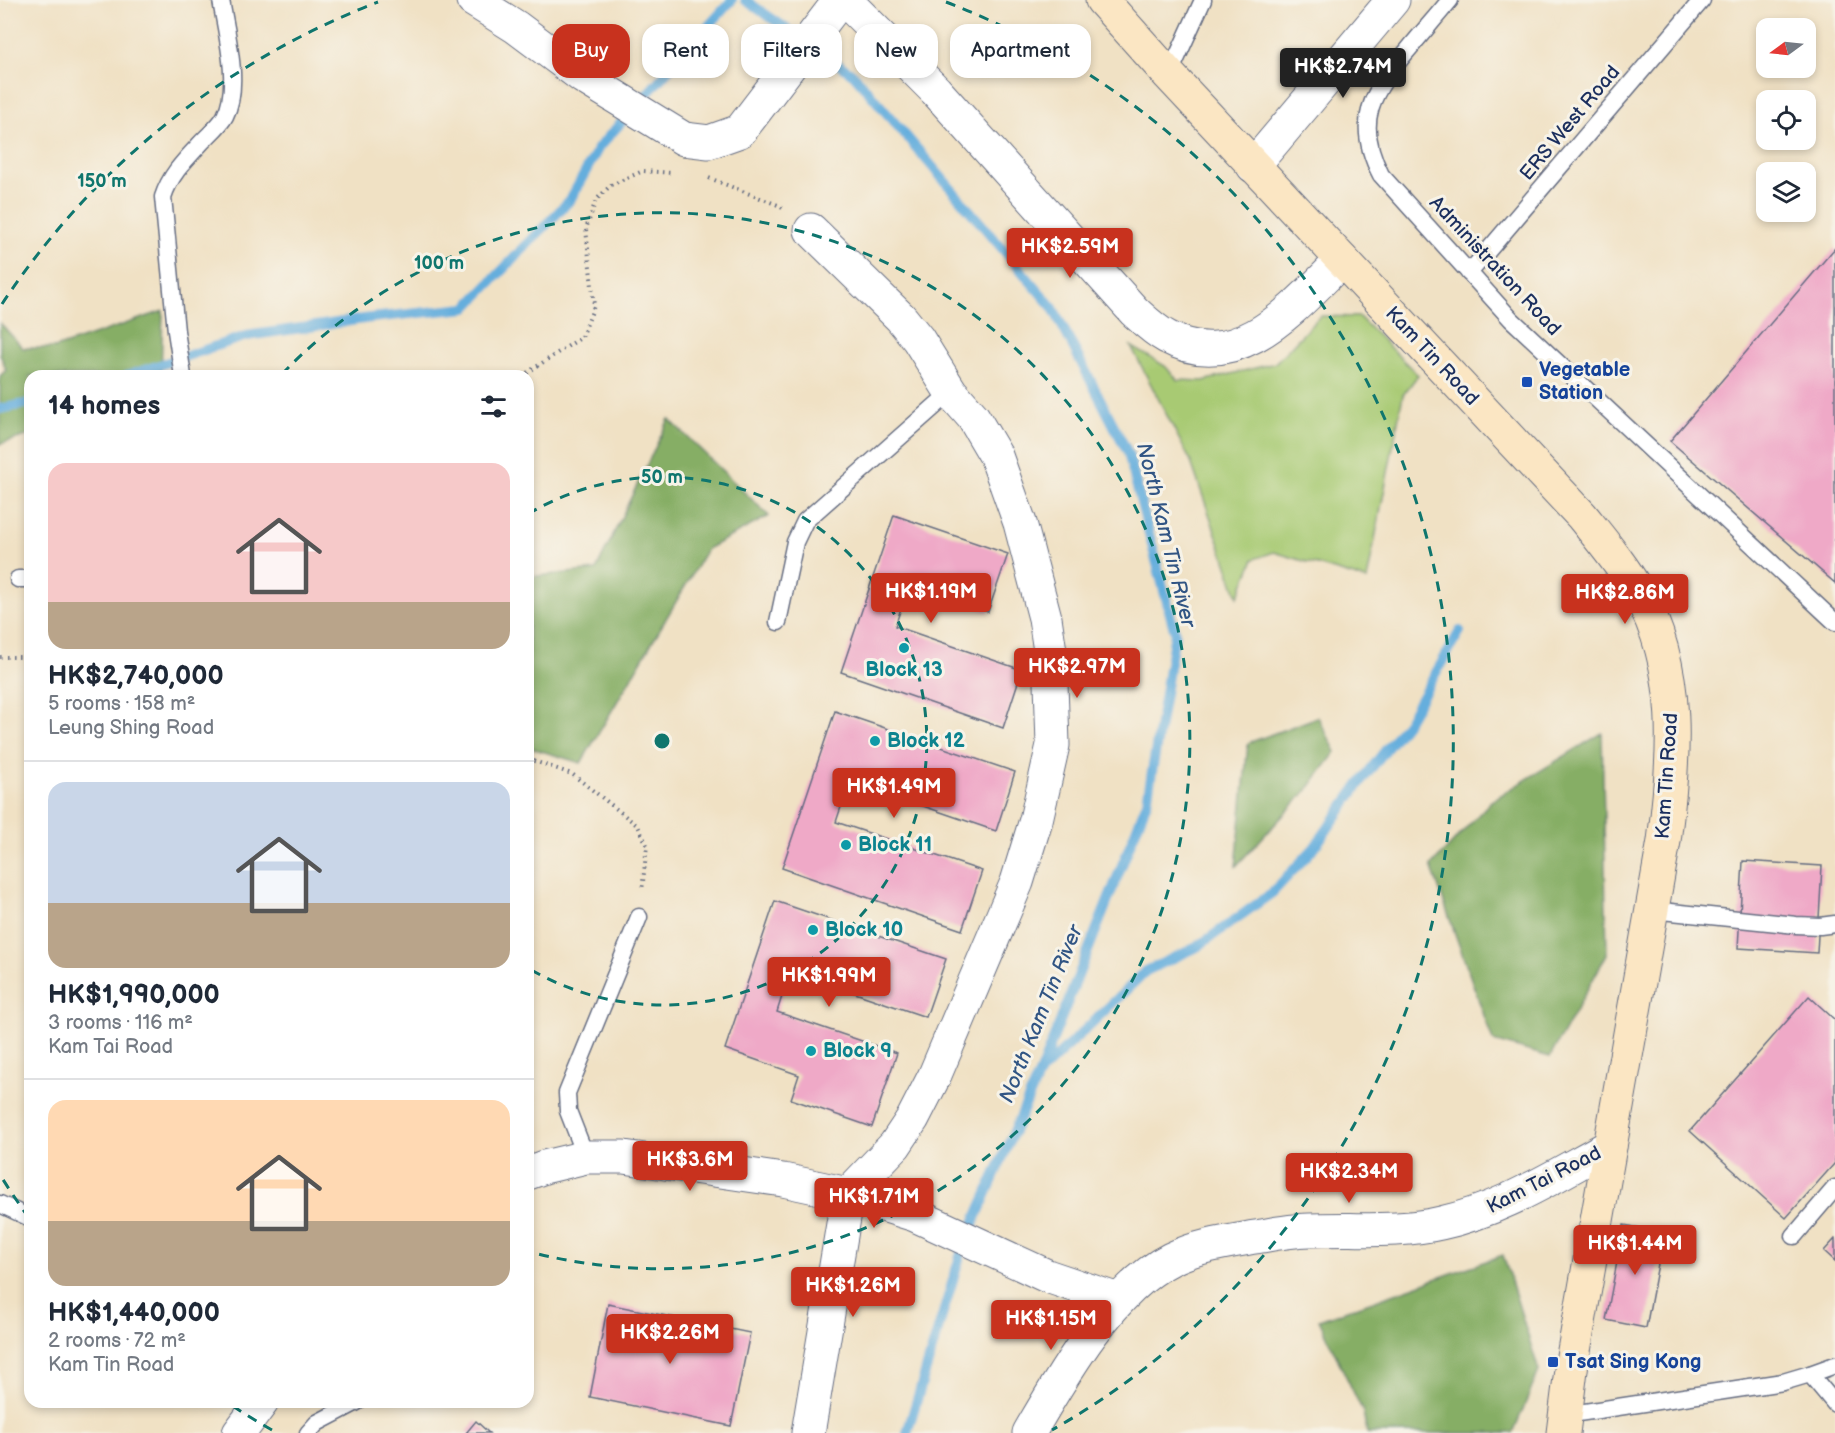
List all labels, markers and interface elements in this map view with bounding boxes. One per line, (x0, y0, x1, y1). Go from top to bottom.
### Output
north arrow (1756, 18, 1816, 78)
map controls (1756, 18, 1816, 222)
chip: Buy (552, 24, 630, 78)
chip: Rent (642, 24, 729, 78)
chip: Filters (741, 24, 842, 78)
chip: New (854, 24, 938, 78)
chip: Apartment (950, 24, 1091, 78)
pin: HK$2.74M (1281, 48, 1405, 99)
text: HK$2.74M (1294, 55, 1392, 79)
street label: ERS West Road (1515, 61, 1625, 185)
button: locate (1756, 90, 1816, 150)
button: layers (1756, 162, 1816, 222)
text: 150 m (77, 171, 127, 192)
street label: Administration Road (1424, 191, 1566, 341)
pin: HK$2.59M (1008, 228, 1132, 279)
text: HK$2.59M (1021, 235, 1119, 259)
text: 100 m (414, 253, 464, 274)
street label: Kam Tin Road (1380, 302, 1484, 410)
place label: Vegetable Station (1539, 358, 1630, 405)
marker: Vegetable Station (1520, 375, 1534, 389)
icon: filters (477, 390, 510, 423)
text: 14 homes (48, 391, 160, 422)
water label: North Kam Tin River (1131, 440, 1201, 631)
text: 50 m (641, 467, 683, 488)
icon: home (225, 502, 333, 610)
pin: HK$1.19M (869, 573, 993, 624)
pin: HK$2.86M (1563, 574, 1687, 625)
text: HK$1.19M (885, 580, 977, 604)
text: HK$2.86M (1575, 581, 1675, 605)
marker: Block 13 (897, 641, 911, 655)
pin: HK$2.97M (1015, 648, 1139, 699)
text: HK$2.97M (1028, 655, 1126, 679)
place label: Block 13 (865, 658, 943, 682)
text: HK$2,740,000 (48, 661, 224, 692)
text: 5 rooms · 158 m² (48, 692, 195, 716)
street label: Kam Tin Road (1651, 712, 1683, 840)
text: Leung Shing Road (48, 716, 214, 740)
place label: Block 12 (887, 729, 965, 753)
centre of rings (652, 731, 672, 751)
marker: Block 12 (868, 734, 882, 748)
pin: HK$1.49M (832, 768, 956, 819)
text: HK$1.49M (846, 775, 942, 799)
icon: home (225, 821, 333, 929)
place label: Block 11 (858, 833, 932, 857)
marker: Block 11 (839, 838, 853, 852)
place label: Block 10 (825, 918, 903, 942)
water label: North Kam Tin River (994, 920, 1089, 1107)
marker: Block 10 (806, 923, 820, 937)
pin: HK$1.99M (767, 957, 891, 1008)
text: HK$1.99M (781, 964, 877, 988)
text: HK$1,990,000 (48, 980, 220, 1011)
text: 3 rooms · 116 m² (48, 1011, 193, 1035)
text: Kam Tai Road (48, 1035, 173, 1059)
place label: Block 9 (823, 1039, 892, 1063)
marker: Block 9 (804, 1044, 818, 1058)
icon: home (225, 1139, 333, 1247)
pin: HK$3.6M (635, 1141, 745, 1192)
street label: Kam Tai Road (1483, 1141, 1605, 1219)
text: HK$3.6M (646, 1148, 734, 1172)
pin: HK$2.34M (1287, 1153, 1411, 1204)
text: HK$2.34M (1300, 1160, 1398, 1184)
pin: HK$1.71M (812, 1178, 936, 1229)
text: HK$1.71M (828, 1185, 920, 1209)
pin: HK$1.44M (1573, 1225, 1697, 1276)
text: HK$1.44M (1587, 1232, 1683, 1256)
pin: HK$1.26M (791, 1267, 915, 1318)
text: HK$1.26M (805, 1274, 901, 1298)
text: HK$1,440,000 (48, 1298, 220, 1329)
pin: HK$1.15M (989, 1300, 1113, 1351)
text: HK$1.15M (1005, 1307, 1097, 1331)
pin: HK$2.26M (608, 1314, 732, 1365)
text: HK$2.26M (620, 1321, 720, 1345)
text: 2 rooms · 72 m² (48, 1329, 186, 1353)
place label: Tsat Sing Kong (1565, 1350, 1701, 1374)
text: Kam Tin Road (48, 1353, 174, 1377)
marker: Tsat Sing Kong (1546, 1355, 1560, 1369)

